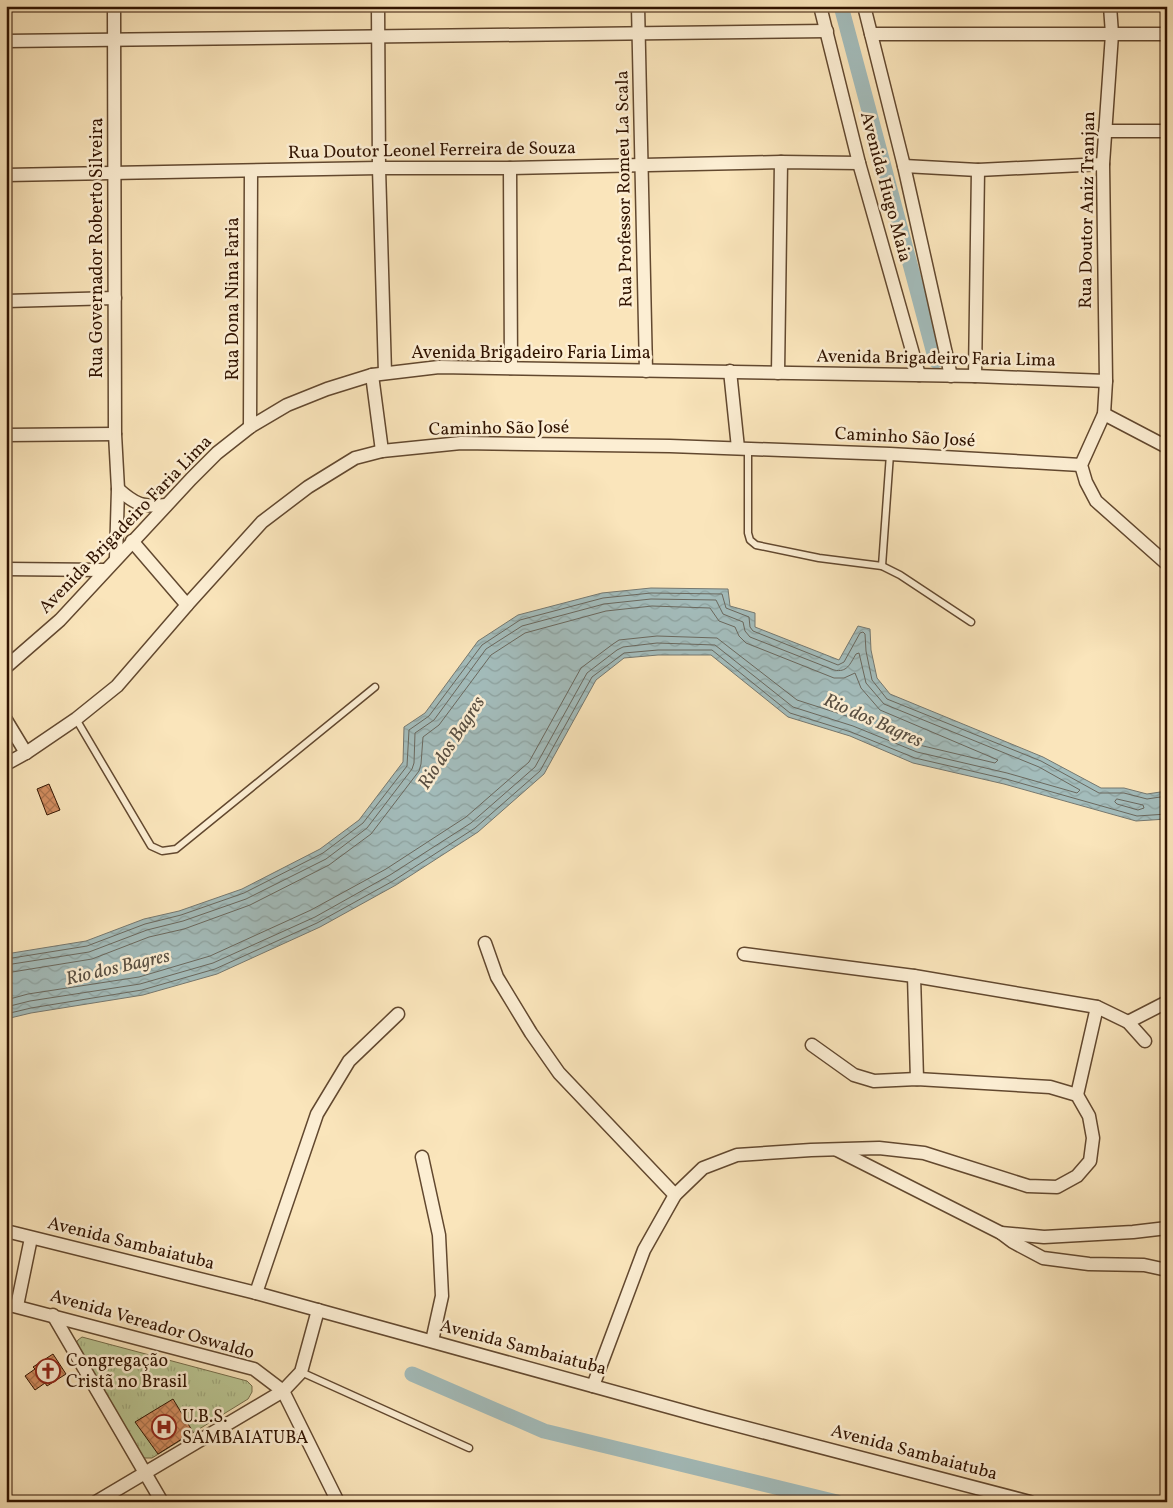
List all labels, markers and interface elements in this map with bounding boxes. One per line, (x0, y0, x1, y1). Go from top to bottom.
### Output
street label: Rua Professor Romeu La Scala (610, 70, 640, 308)
street label: Avenida Hugo Maia (853, 109, 917, 265)
street label: Rua Doutor Aniz Tranjan (1074, 111, 1102, 309)
street label: Rua Governador Roberto Silveira (85, 118, 110, 378)
street label: Rua Doutor Leonel Ferreira de Souza (288, 136, 576, 166)
street label: Rua Dona Nina Faria (221, 217, 246, 381)
street label: Avenida Brigadeiro Faria Lima (411, 341, 651, 366)
street label: Avenida Brigadeiro Faria Lima (816, 344, 1056, 374)
street label: Caminho São José (429, 415, 569, 443)
street label: Caminho São José (834, 422, 976, 454)
street label: Avenida Brigadeiro Faria Lima (34, 430, 218, 620)
water label: Rio dos Bagres (819, 688, 927, 754)
water label: Rio dos Bagres (412, 691, 492, 795)
water label: Rio dos Bagres (63, 943, 173, 993)
street label: Avenida Sambaiatuba (45, 1211, 217, 1277)
street label: Avenida Vereador Oswaldo (47, 1284, 257, 1366)
street label: Avenida Sambaiatuba (437, 1314, 609, 1382)
place label: Congregação Cristã no Brasil (66, 1349, 187, 1395)
church icon: Congregação Cristã no Brasil (35, 1358, 61, 1384)
place label: U.B.S. SAMBAIATUBA (182, 1405, 309, 1451)
hospital icon: U.B.S. SAMBAIATUBA (151, 1414, 177, 1440)
street label: Avenida Sambaiatuba (828, 1419, 1000, 1487)

